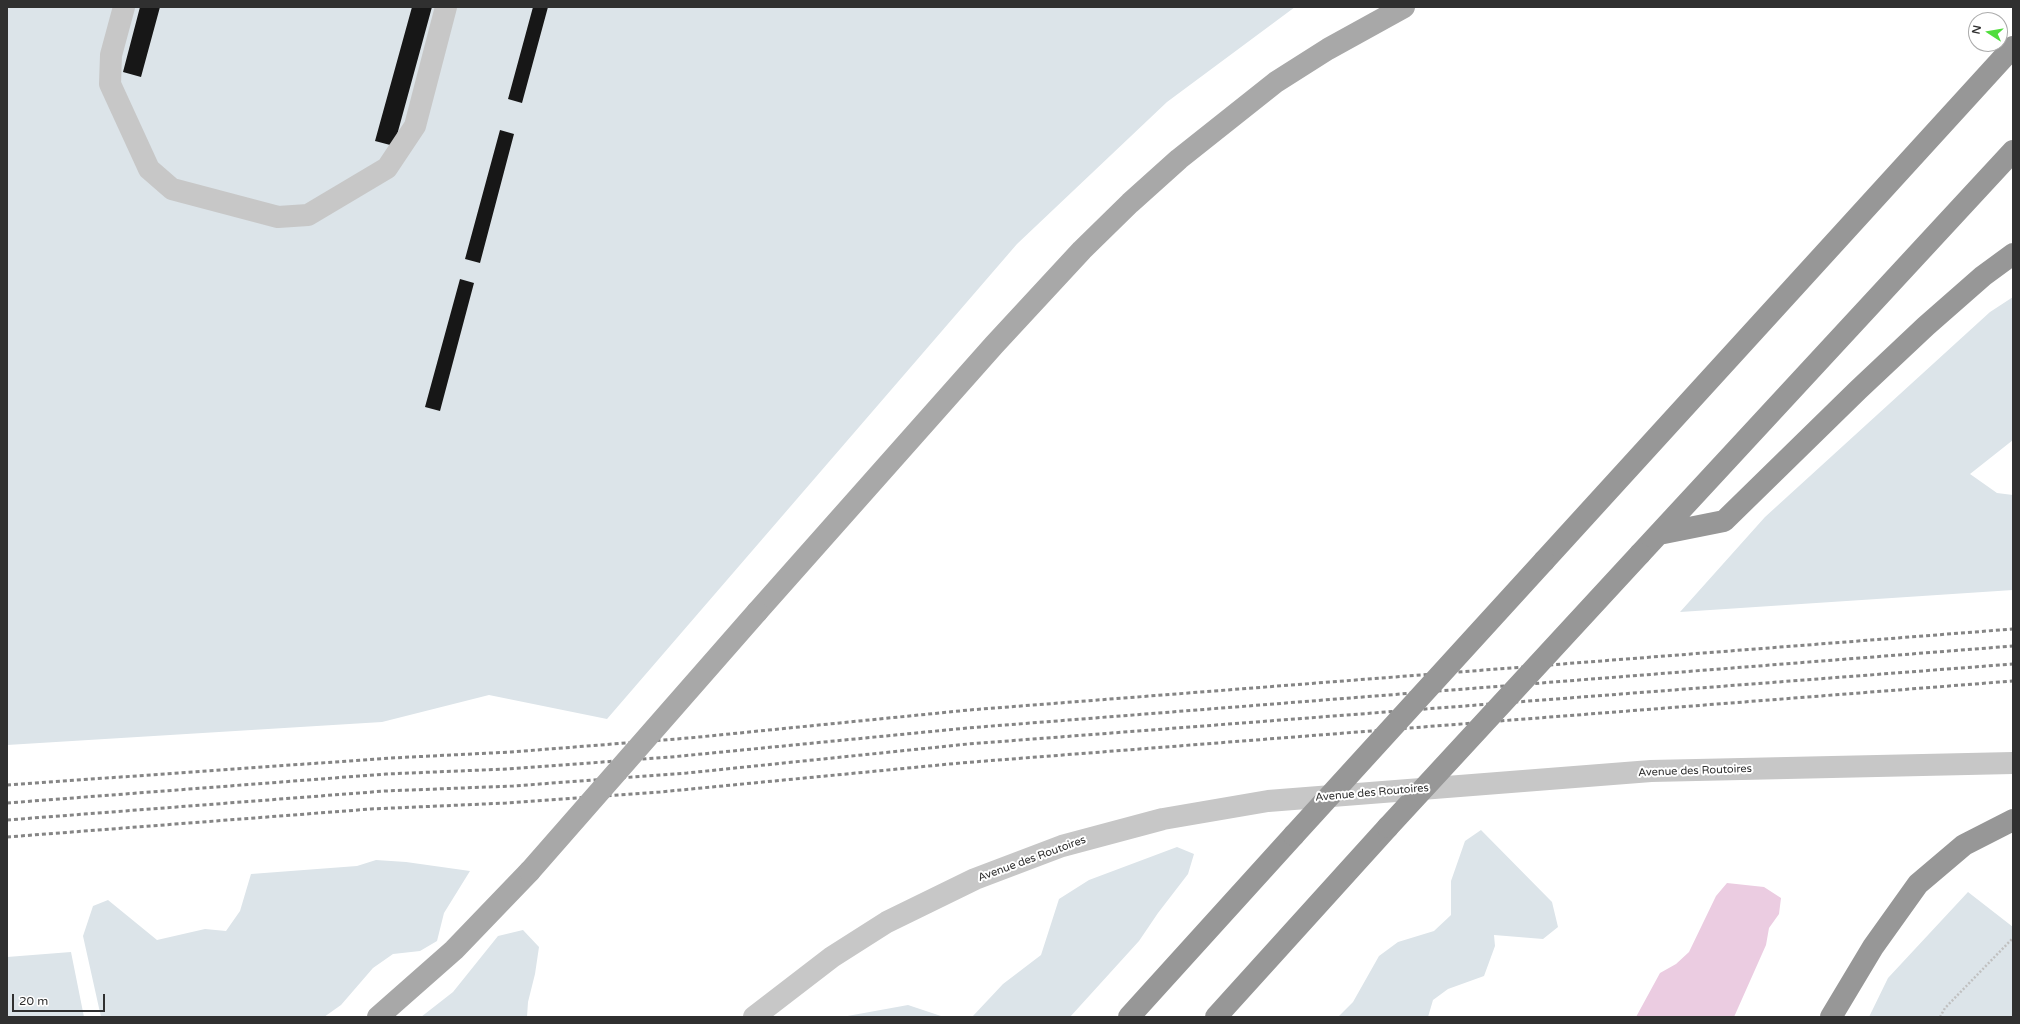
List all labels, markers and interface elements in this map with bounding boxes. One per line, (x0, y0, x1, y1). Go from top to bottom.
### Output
north arrow (1968, 12, 2008, 52)
text: N (1969, 24, 1984, 35)
street label: Avenue des Routoires (1638, 762, 1752, 780)
street label: Avenue des Routoires (1315, 781, 1429, 805)
street label: Avenue des Routoires (976, 833, 1088, 885)
scale bar (14, 986, 107, 1012)
text: 20 m (19, 994, 48, 1008)

